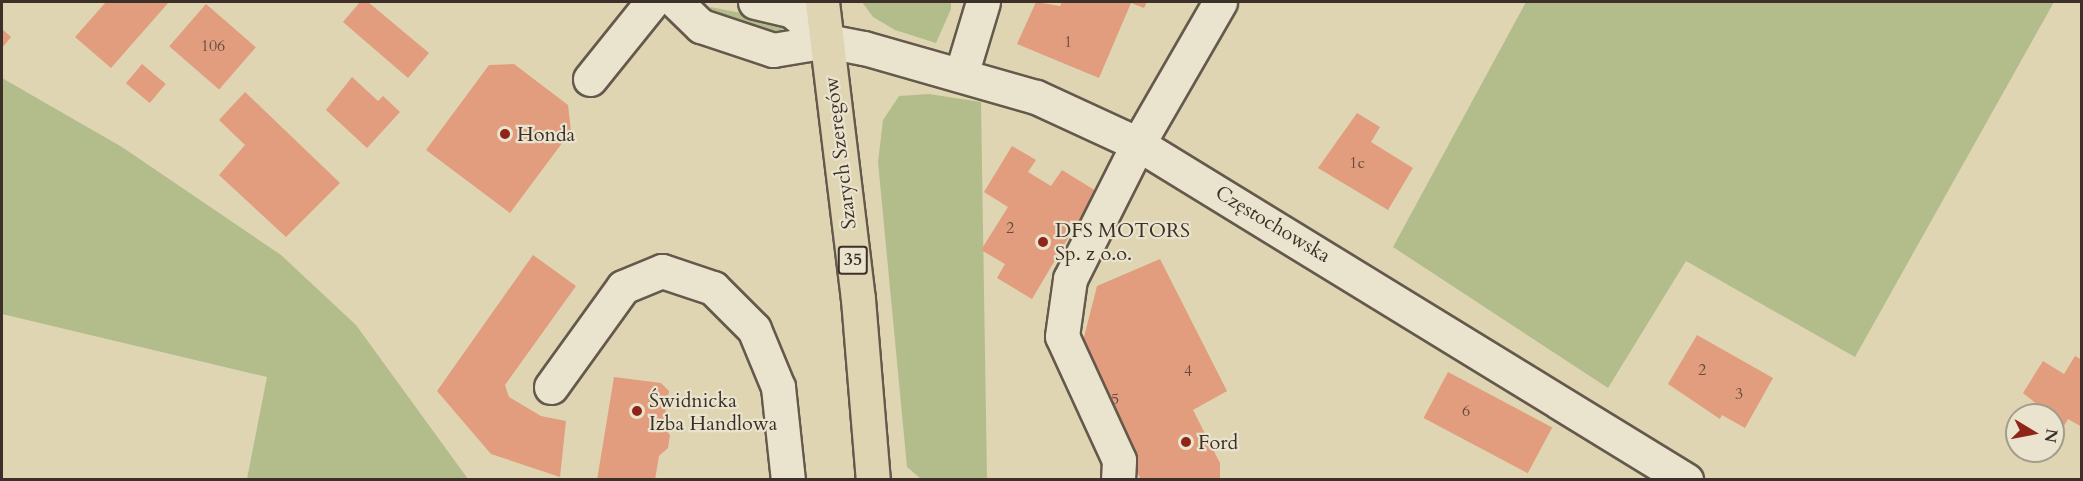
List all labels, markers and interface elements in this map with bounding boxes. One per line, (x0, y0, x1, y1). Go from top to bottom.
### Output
house number: 1 (1064, 32, 1072, 52)
house number: 106 (201, 36, 225, 56)
street label: Szarych Szeregów (819, 75, 861, 231)
place label: Honda (517, 122, 575, 146)
marker: Honda (498, 127, 512, 141)
house number: 1c (1349, 153, 1365, 173)
street label: Częstochowska (1211, 180, 1335, 268)
house number: 2 (1006, 218, 1014, 238)
place label: DFS MOTORS Sp. z o.o. (1055, 219, 1190, 266)
marker: DFS MOTORS Sp. z o.o. (1036, 235, 1050, 249)
road number: 35 (836, 245, 870, 275)
house number: 2 (1698, 360, 1706, 380)
house number: 4 (1184, 361, 1192, 381)
house number: 3 (1735, 384, 1743, 404)
place label: Świdnicka Izba Handlowa (649, 388, 777, 435)
house number: 5 (1111, 389, 1119, 409)
house number: 6 (1462, 401, 1470, 421)
north arrow (2005, 403, 2065, 463)
marker: Świdnicka Izba Handlowa (630, 404, 644, 418)
text: N (2039, 427, 2063, 445)
place label: Ford (1198, 430, 1238, 454)
marker: Ford (1179, 435, 1193, 449)

